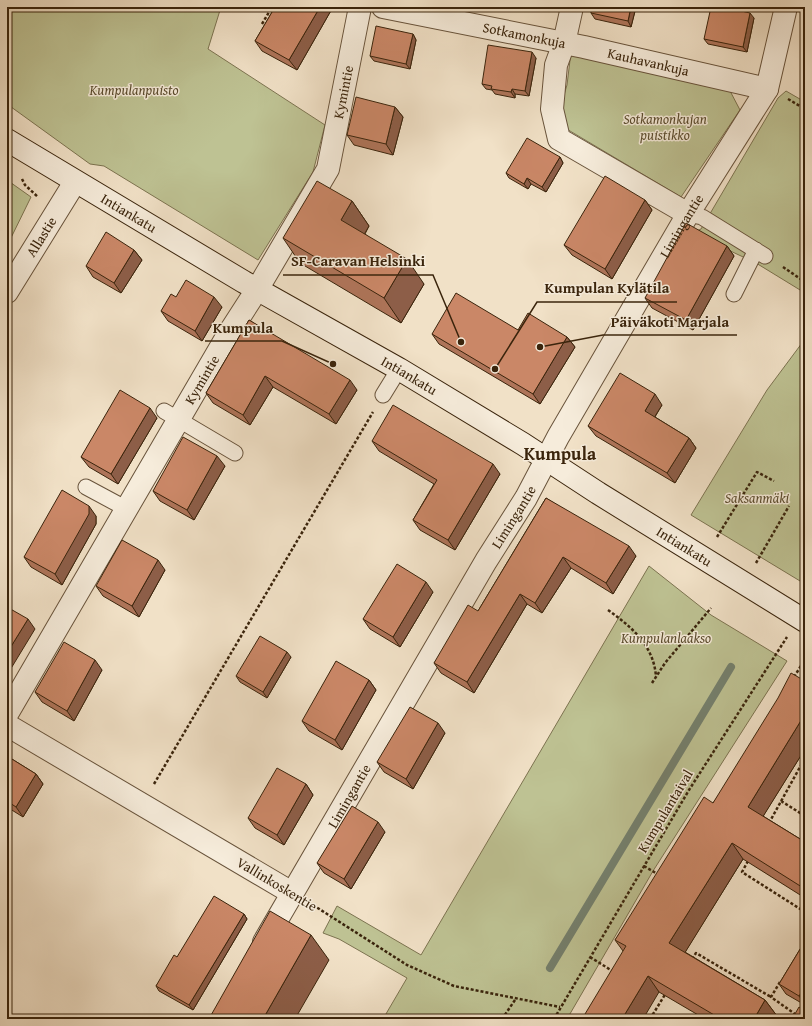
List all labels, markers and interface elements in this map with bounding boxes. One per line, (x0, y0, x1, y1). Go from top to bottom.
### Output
street label: Sotkamonkuja (481, 17, 568, 53)
street label: Kauhavankuja (606, 43, 691, 81)
street label: Kymintie (328, 63, 358, 120)
park label: Kumpulanpuisto (88, 80, 179, 100)
park label: Sotkamonkujan puistikko (623, 109, 707, 145)
street label: Intiankatu (97, 189, 161, 238)
street label: Limingantie (655, 190, 708, 261)
street label: Allastie (21, 212, 61, 261)
callout: SF-Caravan Helsinki (283, 248, 433, 275)
text: SF-Caravan Helsinki (291, 250, 425, 271)
callout: Kumpulan Kylätila (537, 275, 677, 302)
text: Kumpulan Kylätila (545, 277, 670, 298)
callout: Päiväkoti Marjala (603, 308, 737, 335)
text: Päiväkoti Marjala (611, 311, 729, 332)
callout: Kumpula (205, 314, 282, 341)
text: Kumpula (213, 317, 274, 338)
street label: Kymintie (180, 351, 224, 408)
street label: Intiankatu (378, 351, 441, 400)
district label: Kumpula (524, 440, 597, 467)
street label: Limingantie (486, 482, 541, 552)
park label: Saksanmäki (725, 488, 790, 508)
street label: Intiankatu (653, 522, 716, 571)
park label: Kumpulanlaakso (620, 628, 711, 648)
street label: Limingantie (323, 760, 376, 832)
street label: Kumpulantaival (632, 766, 698, 856)
street label: Vallinkoskentie (233, 852, 321, 916)

